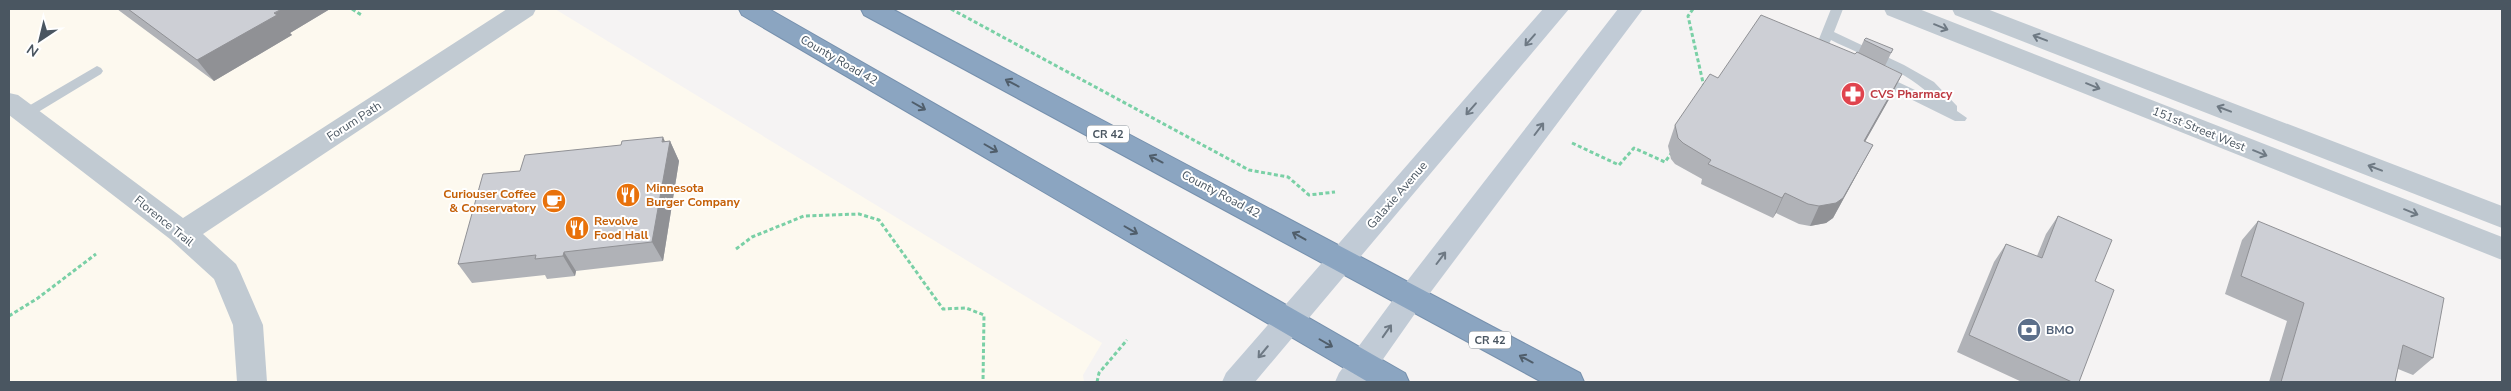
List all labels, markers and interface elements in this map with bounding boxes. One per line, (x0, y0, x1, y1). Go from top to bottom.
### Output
north arrow (15, 15, 65, 65)
one-way arrow (1934, 23, 1949, 32)
street label: County Road 42 (797, 31, 881, 89)
one-way arrow (2032, 33, 2048, 42)
one-way arrow (1524, 34, 1535, 47)
text: N (23, 39, 43, 61)
one-way arrow (1005, 78, 1020, 88)
pharmacy icon: CVS Pharmacy (1840, 81, 1866, 107)
one-way arrow (2085, 83, 2100, 92)
place label: CVS Pharmacy (1870, 86, 1953, 102)
street label: Forum Path (324, 97, 384, 145)
one-way arrow (911, 101, 926, 111)
one-way arrow (1465, 102, 1477, 115)
street label: 151st Street West (2150, 103, 2249, 155)
one-way arrow (2217, 104, 2232, 114)
one-way arrow (1534, 123, 1545, 136)
road number: CR 42 (1087, 126, 1129, 142)
one-way arrow (983, 143, 998, 153)
one-way arrow (2252, 148, 2267, 158)
one-way arrow (1148, 154, 1163, 164)
street label: Galaxie Avenue (1363, 158, 1431, 232)
one-way arrow (2368, 163, 2383, 172)
street label: County Road 42 (1179, 167, 1263, 221)
place label: Minnesota Burger Company (646, 180, 740, 210)
restaurant icon: Minnesota Burger Company (615, 182, 641, 208)
place label: Curiouser Coffee & Conservatory (443, 186, 537, 216)
cafe icon: Curiouser Coffee & Conservatory (541, 188, 567, 214)
street label: Florence Trail (131, 192, 197, 250)
one-way arrow (2403, 208, 2418, 218)
place label: Revolve Food Hall (594, 213, 648, 243)
restaurant icon: Revolve Food Hall (564, 215, 590, 241)
one-way arrow (1124, 225, 1138, 235)
one-way arrow (1292, 231, 1307, 240)
one-way arrow (1435, 252, 1446, 265)
bank icon: BMO (2016, 317, 2042, 343)
place label: BMO (2046, 322, 2074, 338)
one-way arrow (1382, 324, 1392, 338)
road number: CR 42 (1469, 332, 1511, 348)
one-way arrow (1318, 338, 1333, 348)
one-way arrow (1257, 345, 1268, 358)
one-way arrow (1518, 354, 1533, 364)

